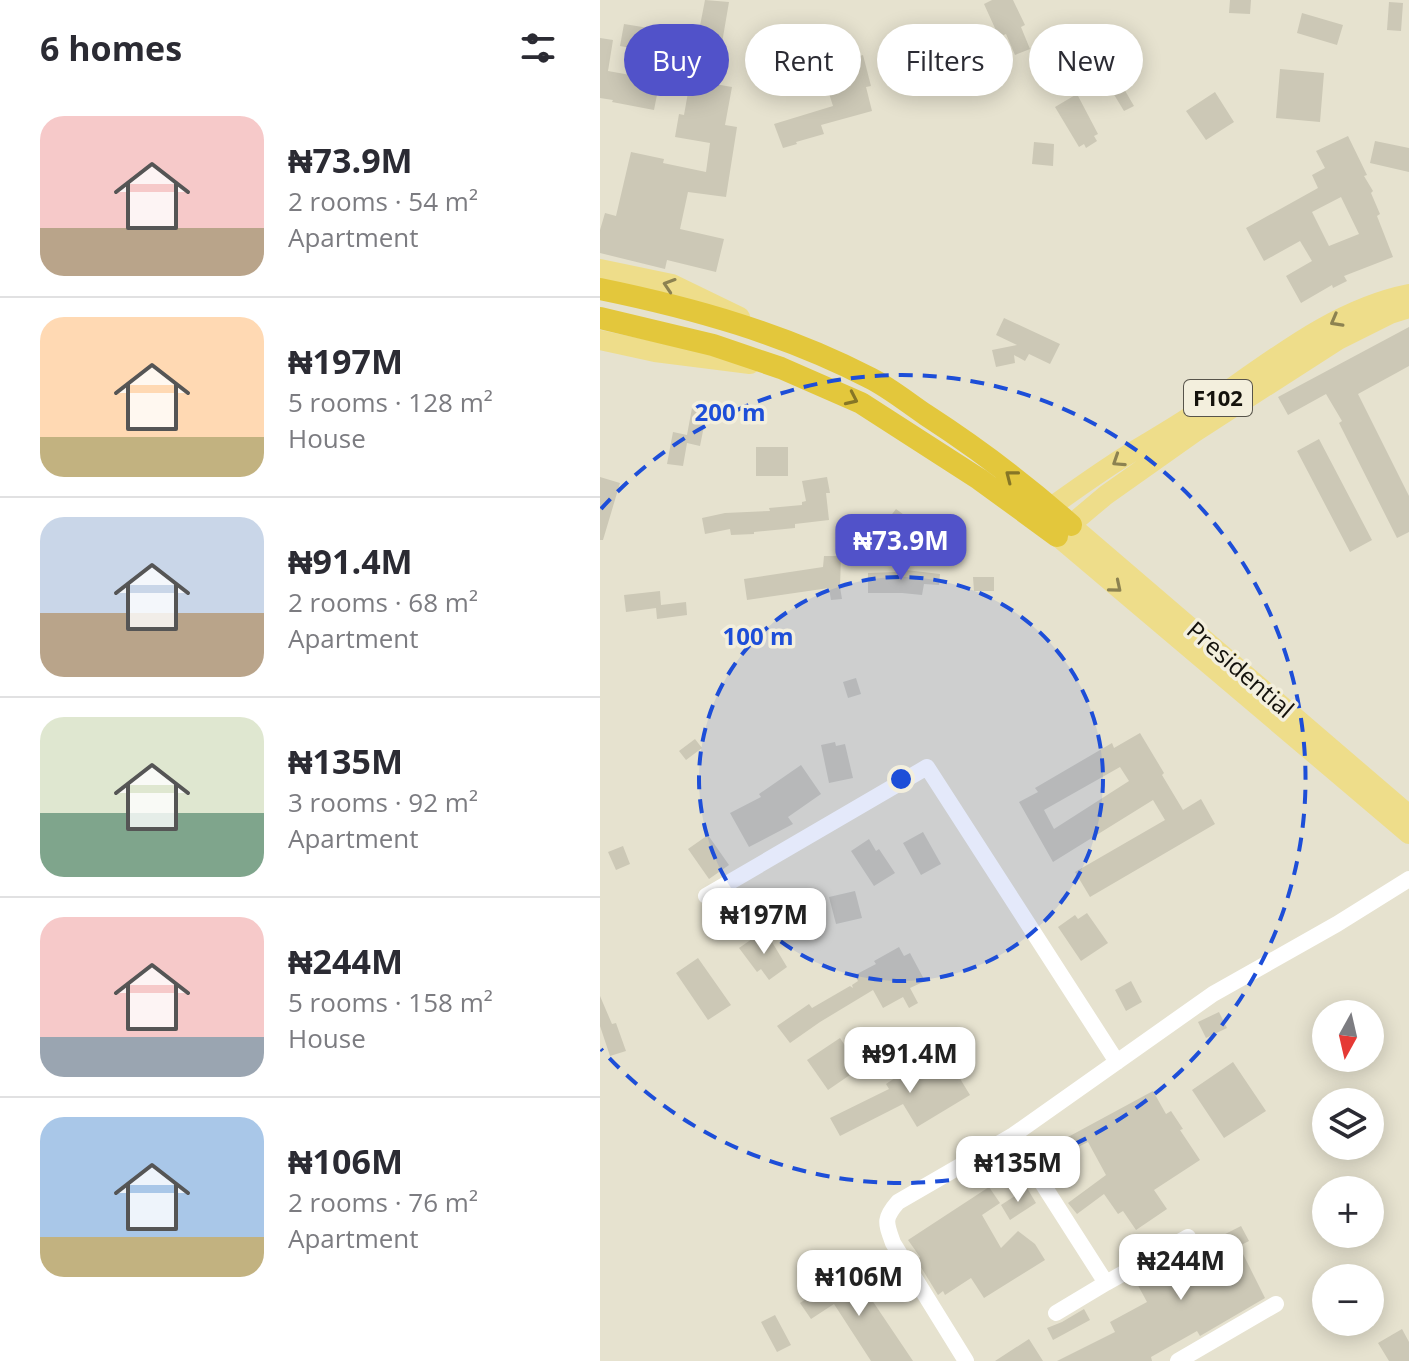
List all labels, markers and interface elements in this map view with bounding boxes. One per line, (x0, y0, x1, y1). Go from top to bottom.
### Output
chip: Buy (624, 24, 729, 96)
chip: Rent (745, 24, 861, 96)
chip: Filters (877, 24, 1013, 96)
chip: New (1029, 24, 1143, 96)
text: 6 homes (40, 25, 182, 71)
icon: filters (516, 26, 560, 70)
text: ₦73.9M (288, 137, 413, 183)
icon: home (104, 148, 200, 244)
text: 2 rooms · 54 m² (288, 183, 478, 219)
text: Apartment (288, 219, 419, 255)
one-way arrow (663, 278, 676, 294)
one-way arrow (1330, 311, 1345, 326)
text: ₦197M (288, 338, 403, 384)
icon: home (104, 349, 200, 445)
road number: F102 (1184, 380, 1252, 416)
text: 5 rooms · 128 m² (288, 384, 493, 420)
one-way arrow (844, 389, 858, 405)
text: 200 m (695, 395, 765, 428)
text: House (288, 420, 366, 456)
one-way arrow (1112, 452, 1127, 467)
one-way arrow (1005, 471, 1020, 485)
pin: ₦73.9M (836, 514, 966, 582)
text: ₦73.9M (853, 522, 949, 558)
text: ₦91.4M (288, 538, 413, 584)
icon: home (104, 549, 200, 645)
one-way arrow (1107, 577, 1122, 592)
text: 2 rooms · 68 m² (288, 584, 478, 620)
street label: Presidential (1180, 613, 1302, 725)
text: 100 m (723, 619, 793, 652)
text: Apartment (288, 620, 419, 656)
text: ₦135M (288, 738, 403, 784)
icon: home (104, 749, 200, 845)
centre of rings (887, 765, 915, 793)
text: 3 rooms · 92 m² (288, 784, 478, 820)
text: Apartment (288, 820, 419, 856)
pin: ₦197M (708, 888, 820, 956)
text: ₦197M (720, 896, 808, 932)
text: ₦244M (288, 938, 403, 984)
icon: home (104, 949, 200, 1045)
text: 5 rooms · 158 m² (288, 984, 493, 1020)
north arrow (1312, 1000, 1384, 1072)
map controls (1312, 1000, 1384, 1336)
text: House (288, 1020, 366, 1056)
pin: ₦91.4M (845, 1027, 975, 1095)
text: ₦91.4M (862, 1035, 958, 1071)
button: layers (1312, 1088, 1384, 1160)
pin: ₦135M (962, 1136, 1074, 1204)
text: ₦106M (288, 1138, 403, 1184)
text: ₦135M (974, 1144, 1062, 1180)
icon: home (104, 1149, 200, 1245)
button: + (1312, 1176, 1384, 1248)
text: 2 rooms · 76 m² (288, 1184, 478, 1220)
text: Apartment (288, 1220, 419, 1256)
pin: ₦244M (1125, 1234, 1237, 1302)
text: ₦244M (1137, 1242, 1225, 1278)
pin: ₦106M (803, 1250, 915, 1318)
text: ₦106M (815, 1258, 903, 1294)
button: − (1312, 1264, 1384, 1336)

